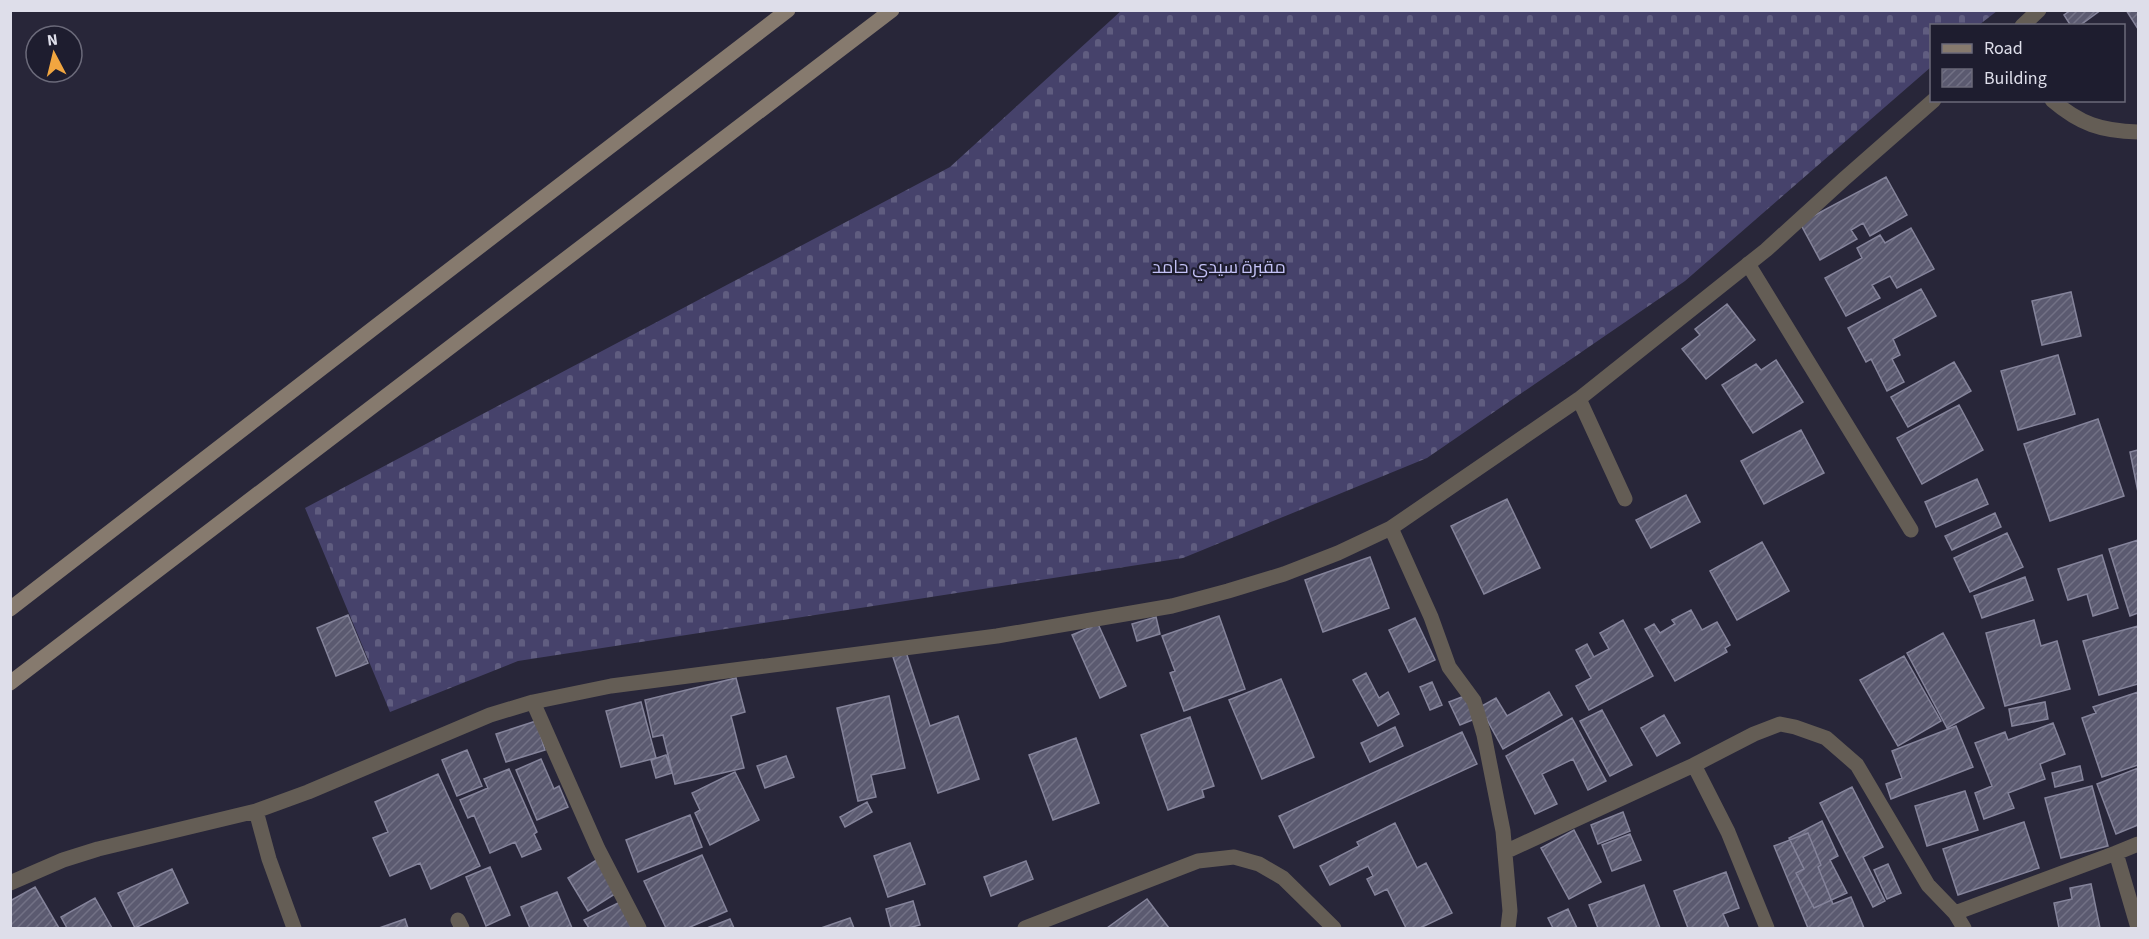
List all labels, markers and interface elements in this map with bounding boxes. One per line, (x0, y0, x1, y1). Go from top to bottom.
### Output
north arrow (24, 24, 84, 84)
legend (1930, 24, 2125, 102)
text: N (46, 29, 59, 52)
text: Road (1984, 36, 2023, 61)
text: Building (1984, 66, 2047, 91)
park label: مقبرة سيدي حامد (1152, 255, 1286, 281)

